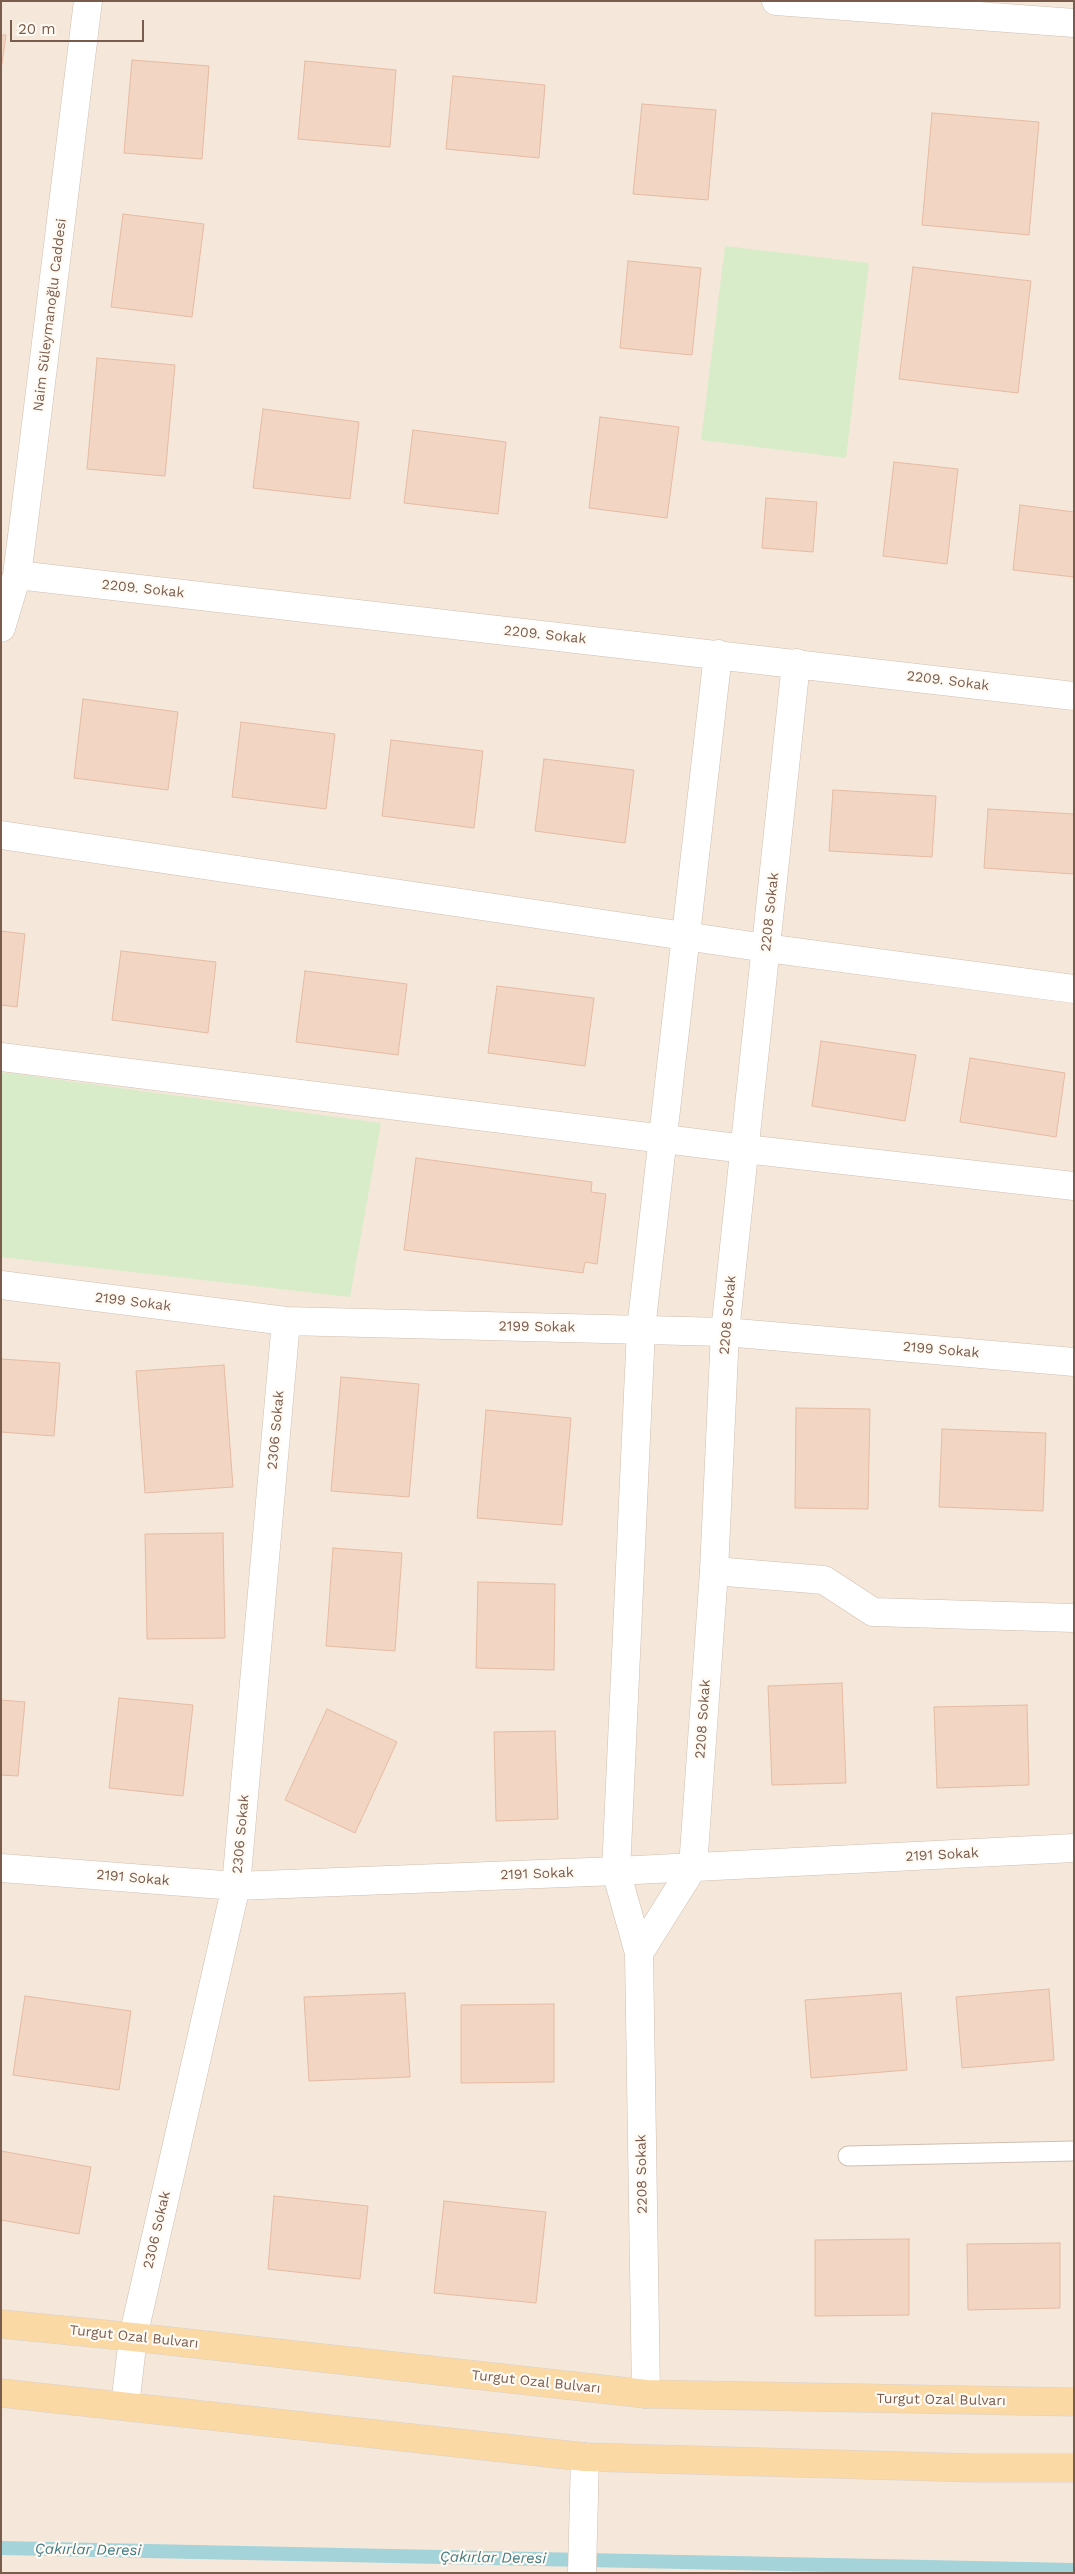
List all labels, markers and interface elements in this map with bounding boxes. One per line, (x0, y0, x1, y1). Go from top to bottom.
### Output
scale bar (12, 10, 146, 42)
text: 20 m (18, 20, 56, 38)
street label: Naim Süleymanoğlu Caddesi (30, 217, 70, 413)
street label: 2209. Sokak (101, 576, 185, 602)
street label: 2209. Sokak (503, 622, 587, 648)
street label: 2209. Sokak (906, 668, 990, 694)
street label: 2208 Sokak (757, 872, 783, 952)
street label: 2208 Sokak (716, 1275, 740, 1355)
street label: 2199 Sokak (94, 1289, 172, 1315)
street label: 2199 Sokak (499, 1318, 575, 1336)
street label: 2199 Sokak (902, 1338, 980, 1362)
street label: 2306 Sokak (264, 1390, 288, 1470)
street label: 2208 Sokak (692, 1679, 714, 1759)
street label: 2306 Sokak (229, 1794, 253, 1874)
street label: 2191 Sokak (905, 1845, 979, 1865)
street label: 2191 Sokak (500, 1864, 574, 1884)
street label: 2191 Sokak (96, 1866, 170, 1890)
street label: 2208 Sokak (633, 2134, 651, 2214)
street label: 2306 Sokak (140, 2189, 174, 2271)
street label: Turgut Ozal Bulvarı (69, 2322, 199, 2352)
street label: Turgut Ozal Bulvarı (471, 2367, 601, 2397)
street label: Turgut Ozal Bulvarı (876, 2390, 1006, 2410)
water label: Çakırlar Deresi (35, 2540, 141, 2560)
water label: Çakırlar Deresi (440, 2548, 546, 2568)

